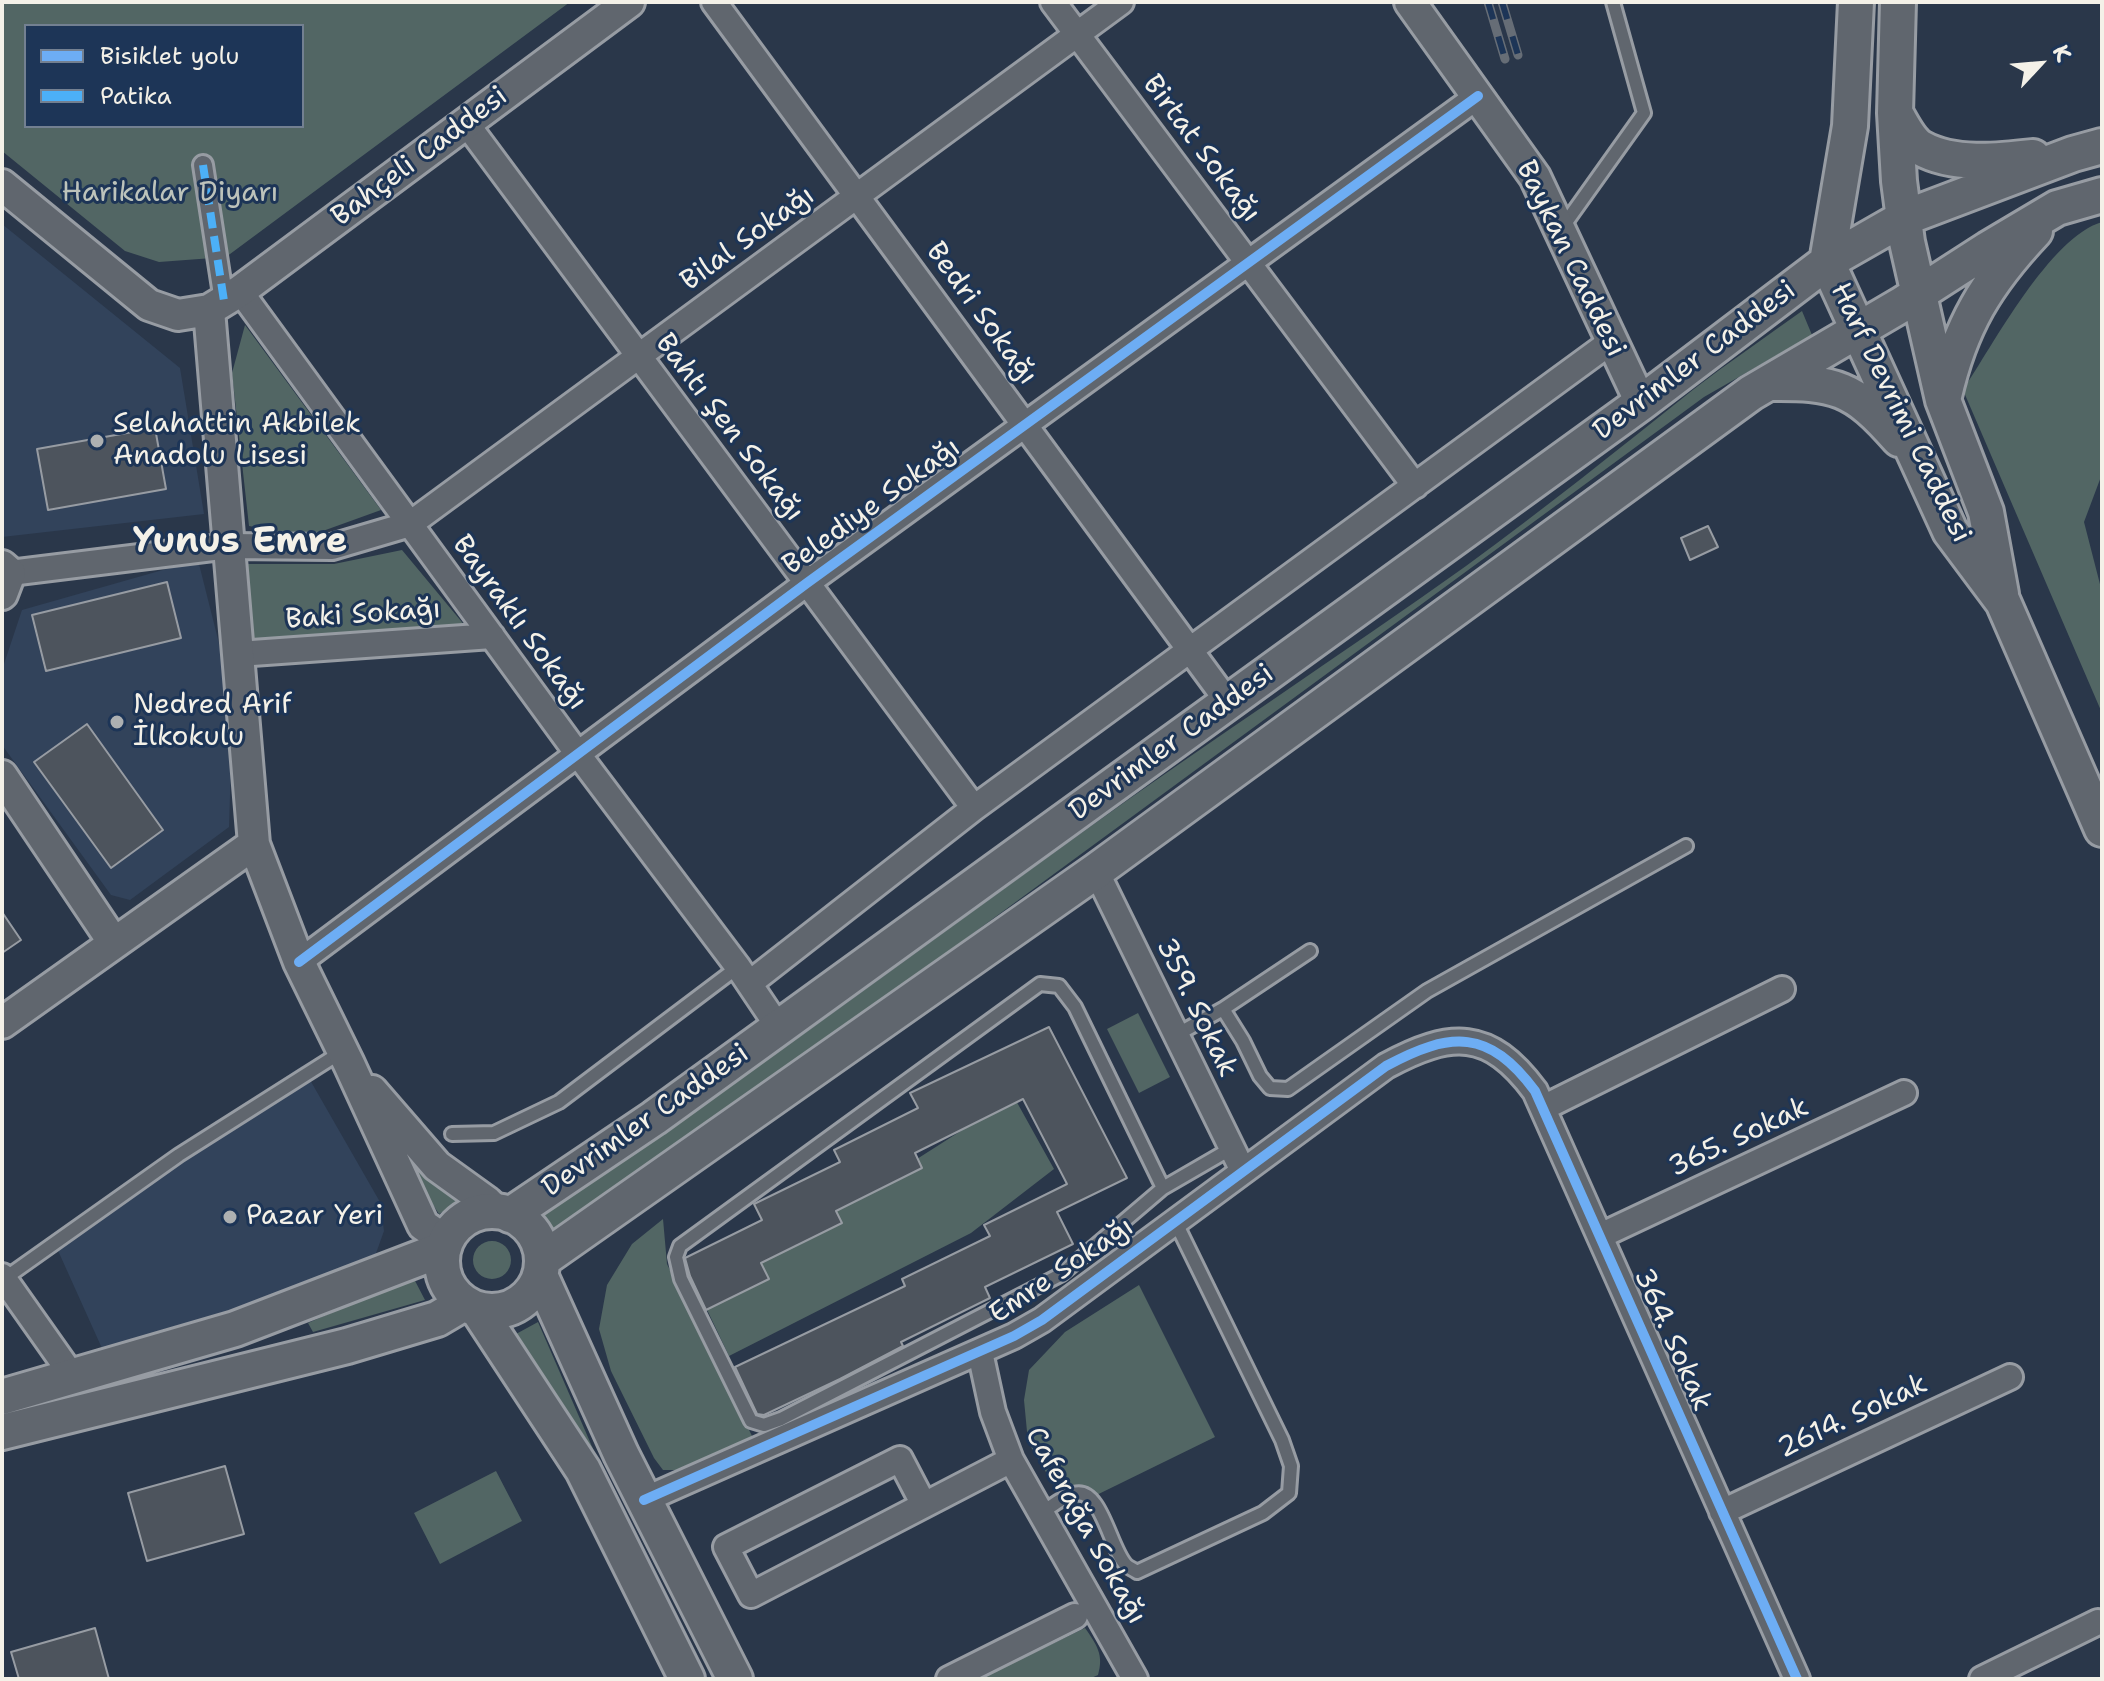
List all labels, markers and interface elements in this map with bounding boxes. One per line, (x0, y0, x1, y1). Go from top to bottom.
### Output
legend (24, 24, 304, 128)
north arrow (2000, 24, 2080, 104)
text: Bisiklet yolu (100, 40, 239, 72)
text: K (2046, 40, 2078, 66)
street label: Birtat Sokağı (1135, 69, 1267, 229)
text: Patika (100, 80, 172, 112)
street label: Bahçeli Caddesi (325, 80, 515, 234)
street label: Baykan Caddesi (1508, 155, 1632, 363)
park label: Harikalar Diyarı (61, 177, 279, 211)
street label: Bilal Sokağı (675, 179, 821, 299)
street label: Bedri Sokağı (918, 236, 1044, 392)
street label: Devrimler Caddesi (1587, 274, 1803, 448)
street label: Harf Devrimi Caddesi (1822, 278, 1978, 548)
street label: Bahtı Şen Sokağı (648, 328, 810, 528)
place label: Selahattin Akbilek Anadolu Lisesi (113, 408, 361, 474)
street label: Belediye Sokağı (777, 431, 967, 583)
marker: Selahattin Akbilek Anadolu Lisesi (88, 432, 106, 450)
district label: Yunus Emre (133, 521, 347, 565)
street label: Bayraklı Sokağı (444, 529, 594, 717)
street label: Baki Sokağı (284, 593, 442, 637)
street label: Devrimler Caddesi (1063, 658, 1281, 828)
place label: Nedred Arif İlkokulu (133, 689, 292, 755)
marker: Nedred Arif İlkokulu (108, 713, 126, 731)
street label: 359. Sokak (1148, 933, 1244, 1083)
street label: Devrimler Caddesi (536, 1037, 756, 1205)
street label: 365. Sokak (1664, 1091, 1814, 1185)
place label: Pazar Yeri (246, 1200, 384, 1234)
marker: Pazar Yeri (221, 1208, 239, 1226)
street label: Emre Sokağı (984, 1210, 1140, 1332)
street label: 364. Sokak (1626, 1264, 1718, 1416)
street label: 2614. Sokak (1773, 1368, 1933, 1466)
street label: Caferağa Sokağı (1017, 1422, 1153, 1630)

